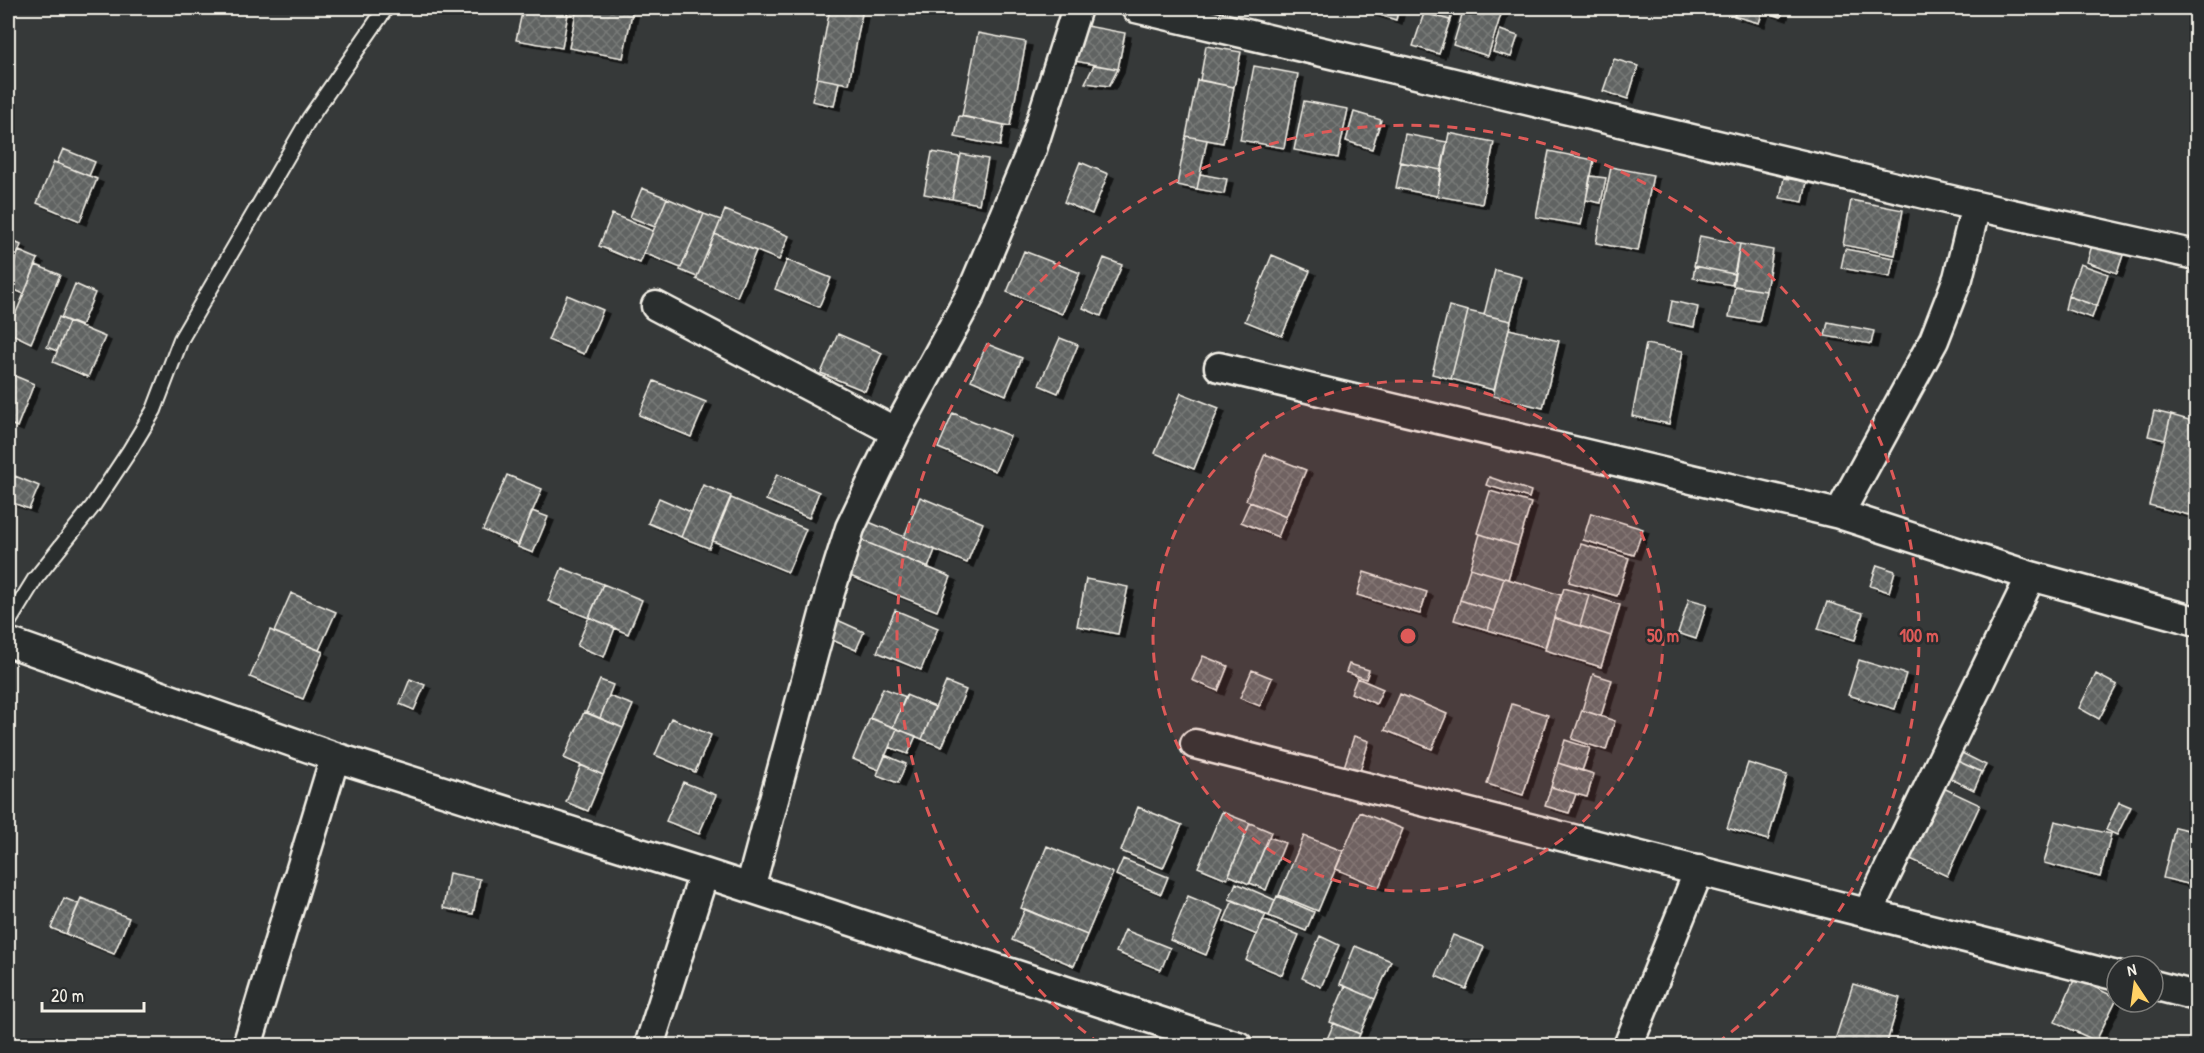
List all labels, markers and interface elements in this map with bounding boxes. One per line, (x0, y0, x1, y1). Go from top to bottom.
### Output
text: 50 m (1647, 623, 1679, 648)
text: 100 m (1899, 623, 1939, 648)
centre of rings (1398, 626, 1418, 646)
north arrow (2105, 954, 2165, 1014)
text: N (2125, 958, 2139, 981)
scale bar (42, 975, 144, 1013)
text: 20 m (51, 983, 84, 1008)

